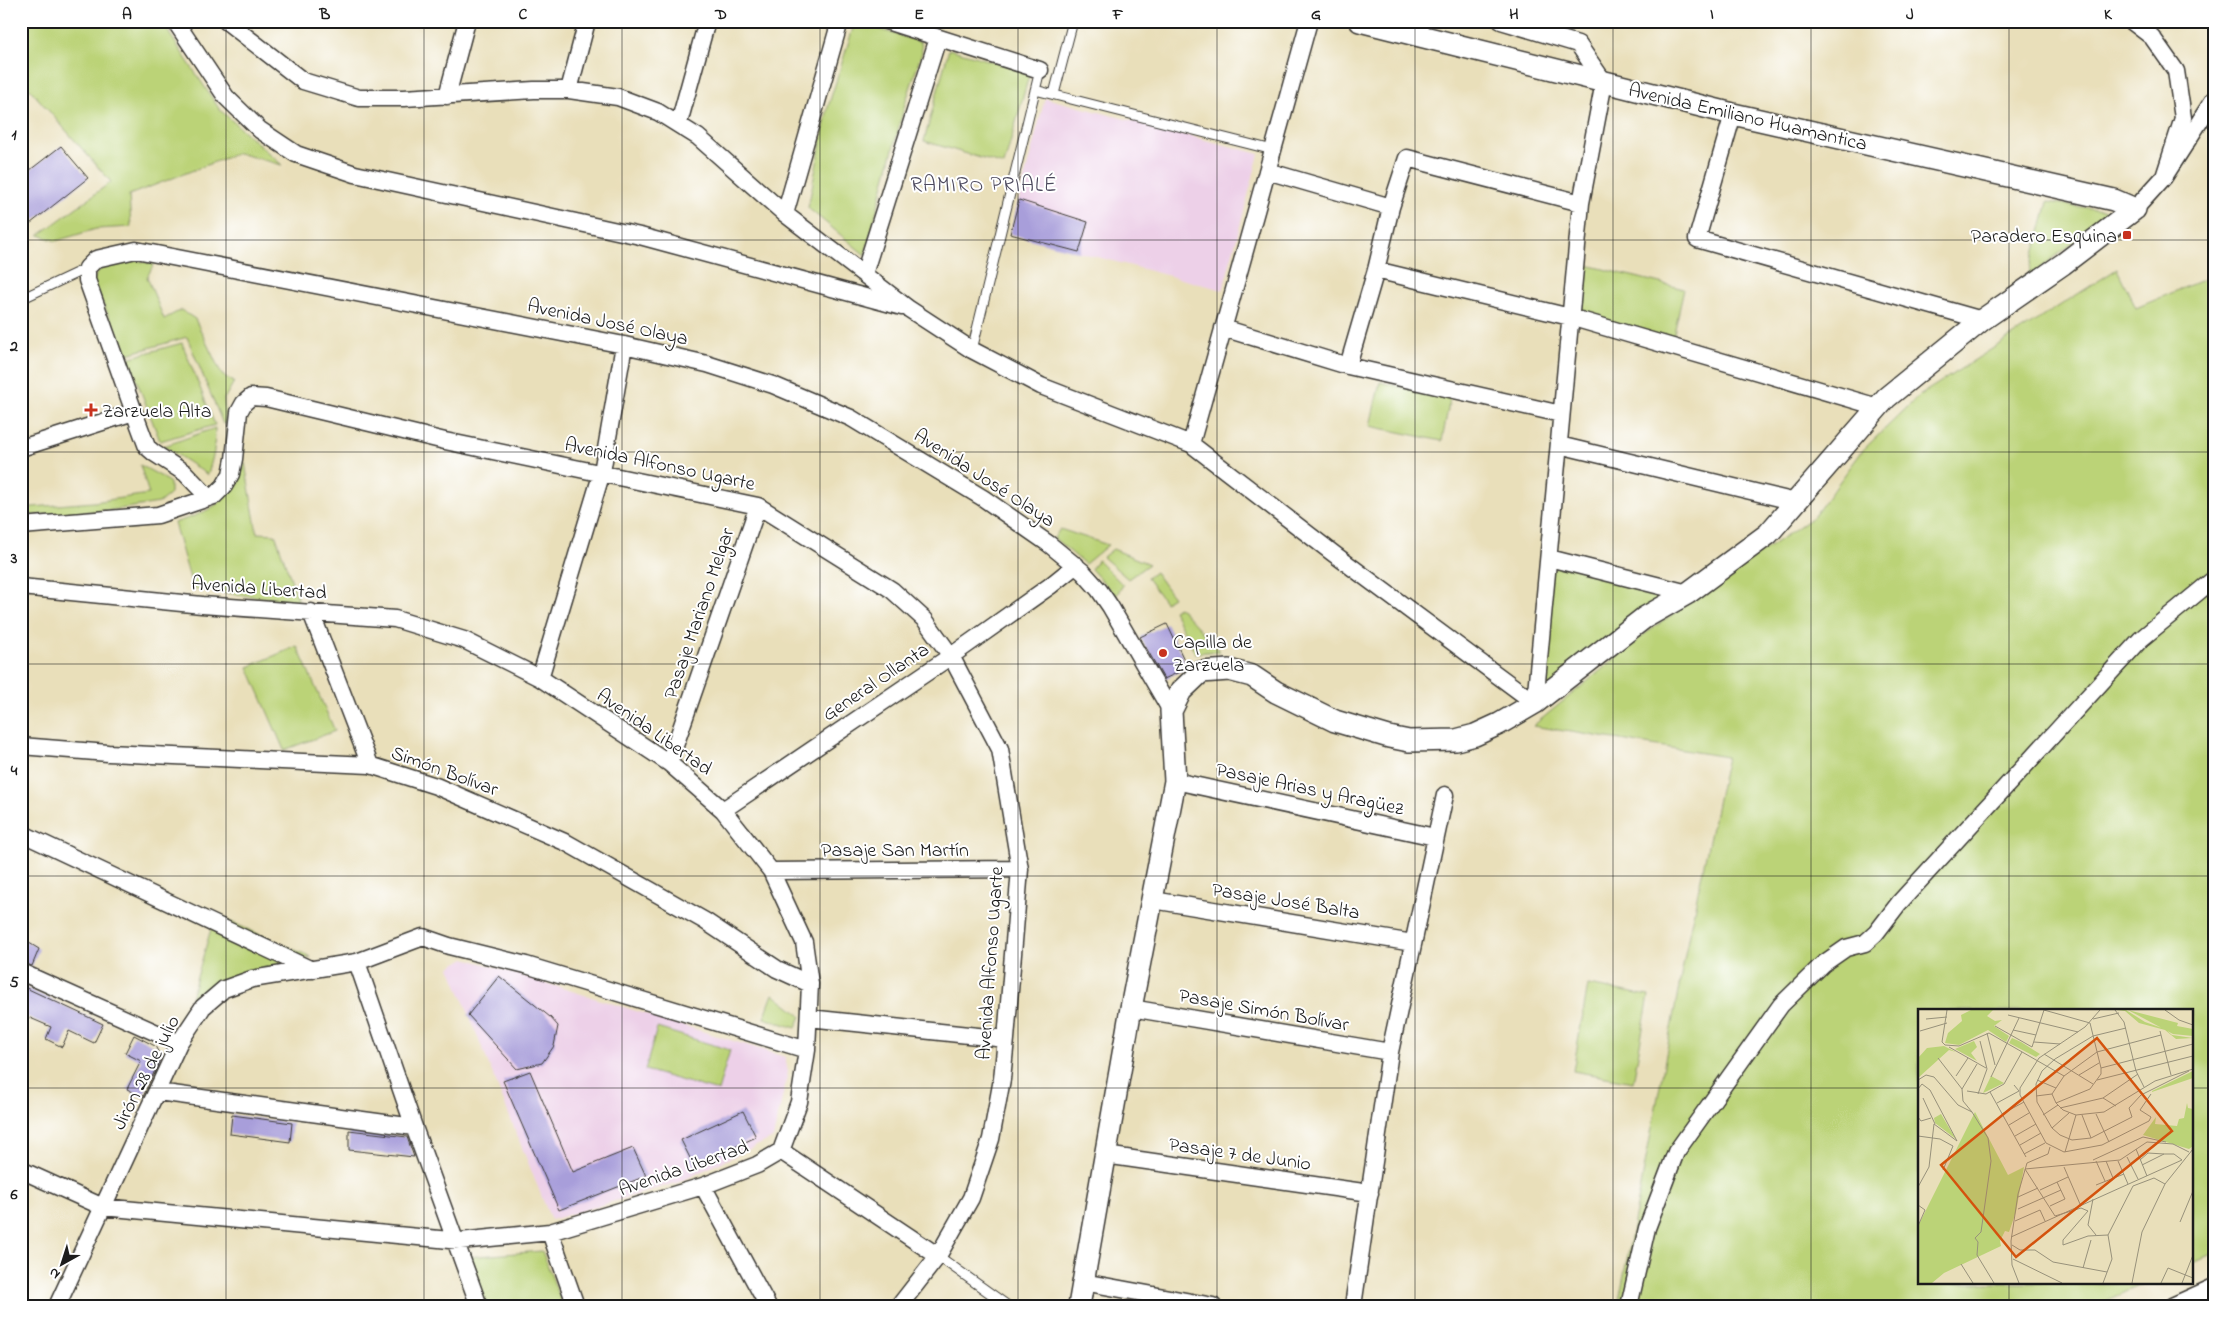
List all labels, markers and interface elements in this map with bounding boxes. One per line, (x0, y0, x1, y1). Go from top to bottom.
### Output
text: A (122, 3, 132, 27)
text: B (319, 3, 331, 27)
text: C (519, 3, 528, 27)
text: D (714, 3, 727, 27)
text: E (914, 3, 924, 27)
text: F (1112, 3, 1124, 27)
text: G (1311, 3, 1321, 27)
text: H (1509, 3, 1519, 27)
text: I (1710, 3, 1714, 27)
text: J (1906, 3, 1914, 27)
text: K (2104, 3, 2113, 27)
street label: Avenida Emiliano Huamantica (1625, 77, 1870, 160)
text: 1 (11, 123, 17, 147)
district label: RAMIRO PRIALÉ (911, 171, 1057, 201)
place label: Paradero Esquina (1971, 223, 2117, 252)
marker: Paradero Esquina (2121, 229, 2133, 241)
street label: Avenida José Olaya (524, 292, 691, 355)
text: 2 (9, 335, 18, 359)
place label: Zarzuela Alta (102, 398, 211, 427)
marker: Zarzuela Alta (84, 403, 98, 417)
street label: Avenida José Olaya (907, 422, 1060, 536)
street label: Avenida Alfonso Ugarte (561, 431, 757, 501)
street label: Pasaje Mariano Melgar (657, 524, 744, 704)
text: 3 (10, 547, 18, 571)
street label: Avenida Libertad (190, 570, 327, 609)
place label: Capilla de Zarzuela (1173, 629, 1252, 681)
street label: General Ollanta (817, 636, 936, 730)
marker: Capilla de Zarzuela (1157, 647, 1169, 659)
street label: Avenida Libertad (590, 682, 717, 784)
street label: Simón Bolívar (386, 740, 503, 805)
street label: Pasaje Arias y Aragüez (1213, 756, 1407, 826)
text: 4 (10, 759, 18, 783)
street label: Pasaje San Martín (821, 837, 969, 866)
street label: Avenida Alfonso Ugarte (970, 865, 1014, 1061)
street label: Pasaje José Balta (1209, 876, 1362, 928)
text: 5 (9, 971, 19, 995)
street label: Pasaje Simón Bolívar (1176, 982, 1352, 1041)
inset map (1918, 1009, 2192, 1284)
street label: Jirón 28 de julio (106, 1011, 189, 1135)
street label: Pasaje 7 de Junio (1167, 1131, 1313, 1180)
street label: Avenida Libertad (615, 1134, 753, 1205)
text: 6 (9, 1183, 18, 1207)
north arrow (38, 1240, 88, 1290)
text: N (44, 1262, 65, 1284)

